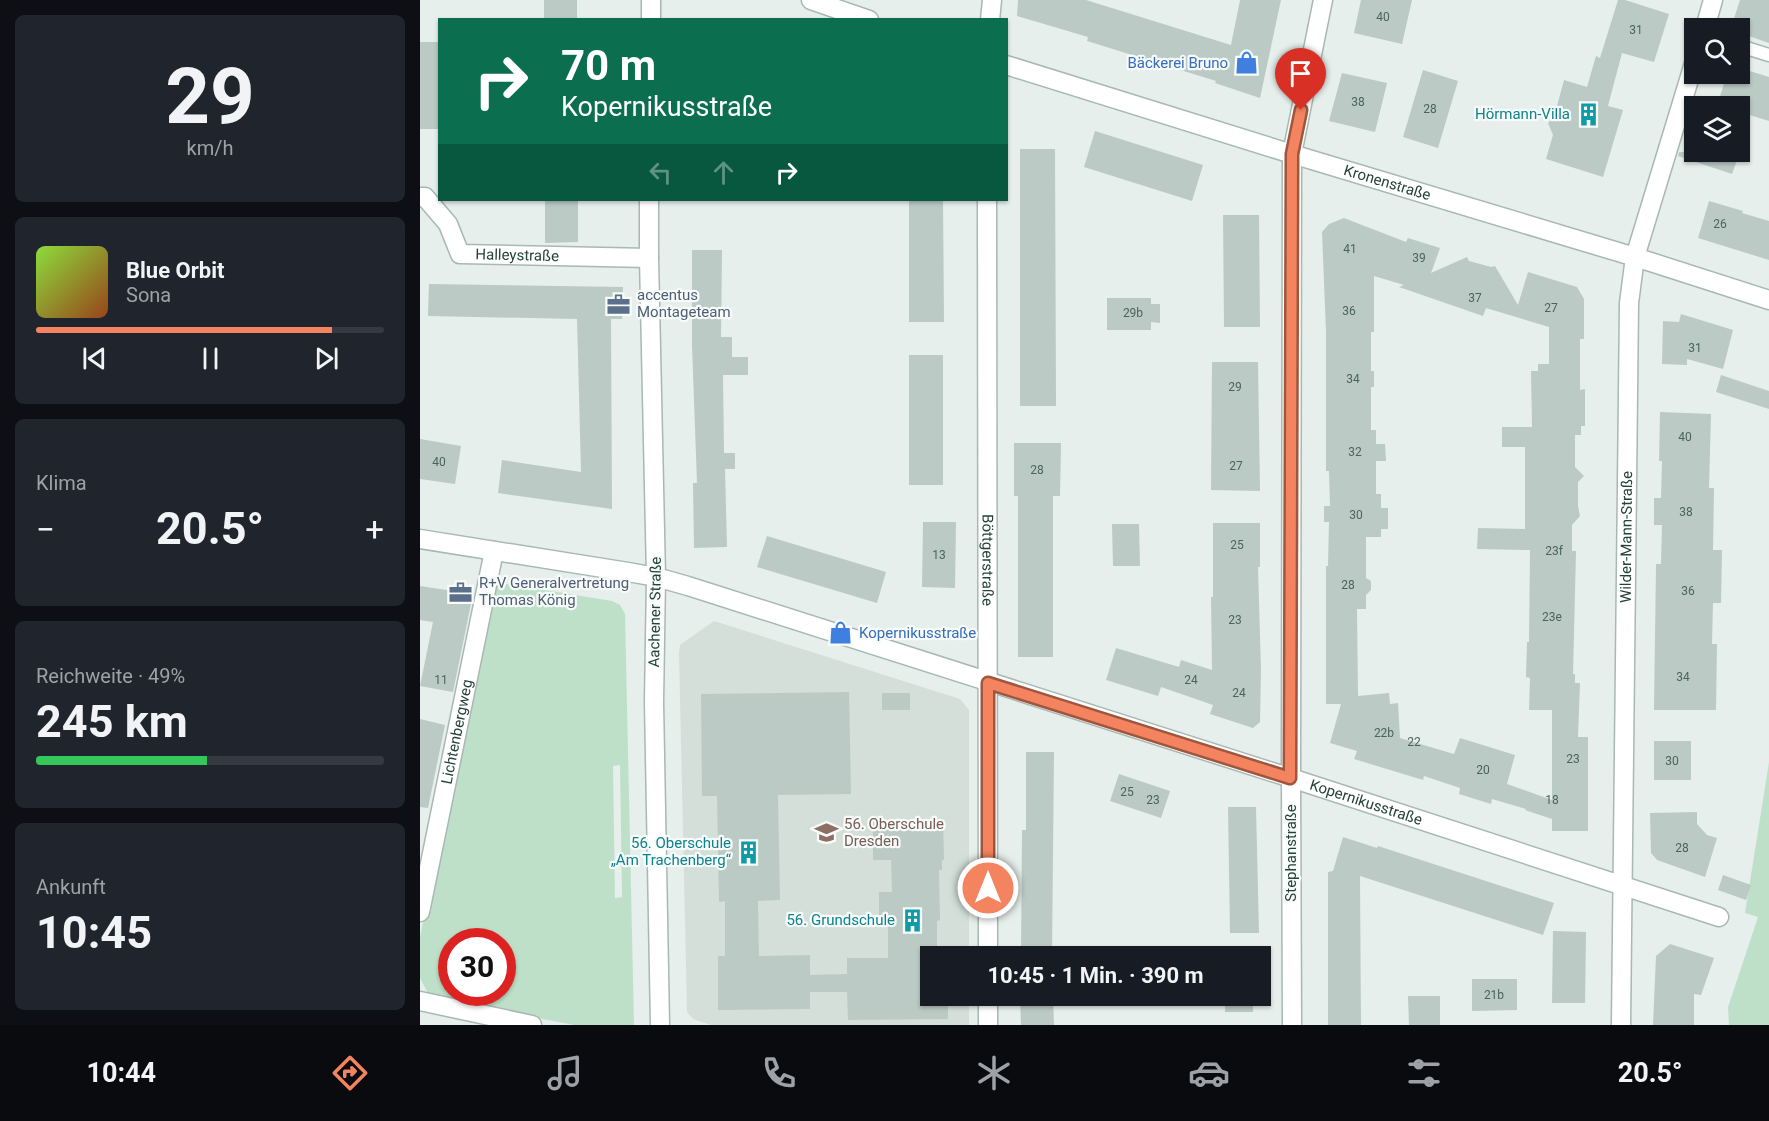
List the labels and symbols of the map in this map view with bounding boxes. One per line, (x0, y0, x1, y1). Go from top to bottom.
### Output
house number: 40 (1376, 10, 1390, 24)
house number: 31 (1629, 23, 1643, 37)
pin (1275, 48, 1326, 110)
shop icon: Bäckerei Bruno (1233, 50, 1259, 76)
place label: Bäckerei Bruno (1127, 54, 1228, 72)
house number: 38 (1351, 95, 1365, 109)
building icon: Hörmann-Villa (1575, 101, 1601, 127)
house number: 28 (1423, 102, 1437, 116)
place label: Hörmann-Villa (1475, 105, 1570, 123)
street label: Kronenstraße (1342, 161, 1433, 204)
house number: 26 (1713, 217, 1727, 231)
house number: 41 (1343, 242, 1357, 256)
street label: Halleystraße (475, 245, 559, 265)
house number: 39 (1412, 251, 1426, 265)
place label: accentus Montageteam (637, 286, 731, 321)
office icon: accentus Montageteam (606, 291, 632, 317)
house number: 37 (1468, 291, 1482, 305)
house number: 27 (1544, 301, 1558, 315)
house number: 36 (1342, 304, 1356, 318)
house number: 29b (1123, 306, 1143, 320)
house number: 31 (1688, 341, 1702, 355)
house number: 34 (1346, 372, 1360, 386)
house number: 29 (1228, 380, 1242, 394)
house number: 40 (1678, 430, 1692, 444)
house number: 32 (1348, 445, 1362, 459)
house number: 40 (432, 455, 446, 469)
house number: 27 (1229, 459, 1243, 473)
house number: 28 (1030, 463, 1044, 477)
street label: Wilder-Mann-Straße (1617, 471, 1636, 603)
house number: 38 (1679, 505, 1693, 519)
house number: 30 (1349, 508, 1363, 522)
street label: Böttgerstraße (978, 514, 997, 606)
house number: 25 (1230, 538, 1244, 552)
house number: 23f (1545, 544, 1564, 558)
house number: 13 (932, 548, 946, 562)
street label: Aachener Straße (645, 556, 665, 668)
place label: R+V Generalvertretung Thomas König (479, 574, 629, 609)
house number: 28 (1341, 578, 1355, 592)
office icon: R+V Generalvertretung Thomas König (448, 579, 474, 605)
house number: 36 (1681, 584, 1695, 598)
house number: 23e (1542, 610, 1562, 624)
house number: 23 (1228, 613, 1242, 627)
shop icon: Kopernikusstraße (828, 620, 854, 646)
place label: Kopernikusstraße (859, 624, 976, 642)
house number: 34 (1676, 670, 1690, 684)
house number: 11 (434, 673, 448, 687)
house number: 24 (1184, 673, 1198, 687)
street label: Lichtenbergweg (437, 678, 476, 786)
house number: 24 (1232, 686, 1246, 700)
house number: 22b (1374, 726, 1394, 740)
house number: 22 (1407, 735, 1421, 749)
house number: 23 (1566, 752, 1580, 766)
house number: 30 (1665, 754, 1679, 768)
house number: 20 (1476, 763, 1490, 777)
street label: Kopernikusstraße (1307, 776, 1425, 829)
house number: 25 (1120, 785, 1134, 799)
house number: 23 (1146, 793, 1160, 807)
house number: 18 (1545, 793, 1559, 807)
street label: Stephanstraße (1282, 804, 1300, 902)
place label: 56. Oberschule Dresden (844, 815, 944, 850)
school or university icon: 56. Oberschule Dresden (813, 820, 839, 846)
place label: 56. Oberschule „Am Trachenberg“ (611, 834, 732, 869)
building icon: 56. Oberschule „Am Trachenberg“ (736, 839, 762, 865)
house number: 28 (1675, 841, 1689, 855)
position arrow (956, 856, 1020, 920)
building icon: 56. Grundschule (900, 907, 926, 933)
place label: 56. Grundschule (786, 911, 895, 929)
speed limit sign: 30 (438, 928, 516, 1006)
house number: 21b (1484, 988, 1504, 1002)

